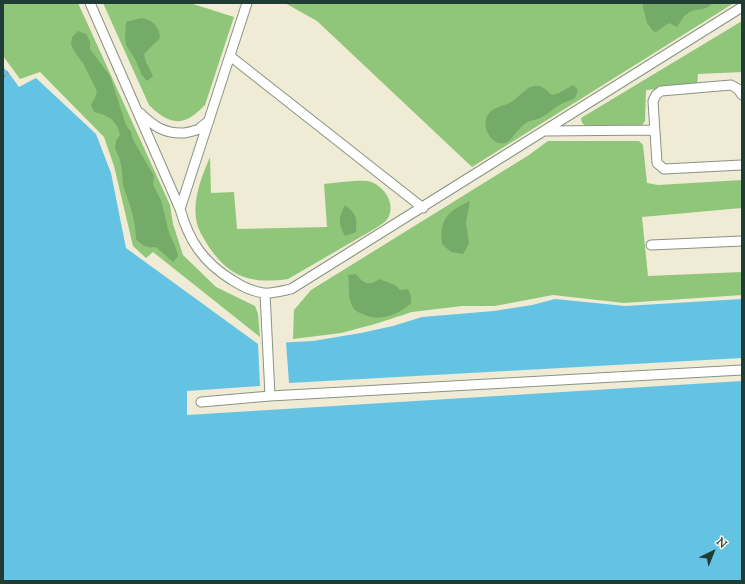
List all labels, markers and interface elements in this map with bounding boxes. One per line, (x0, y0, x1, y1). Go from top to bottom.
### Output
north arrow (693, 532, 733, 572)
text: N (713, 534, 730, 552)

